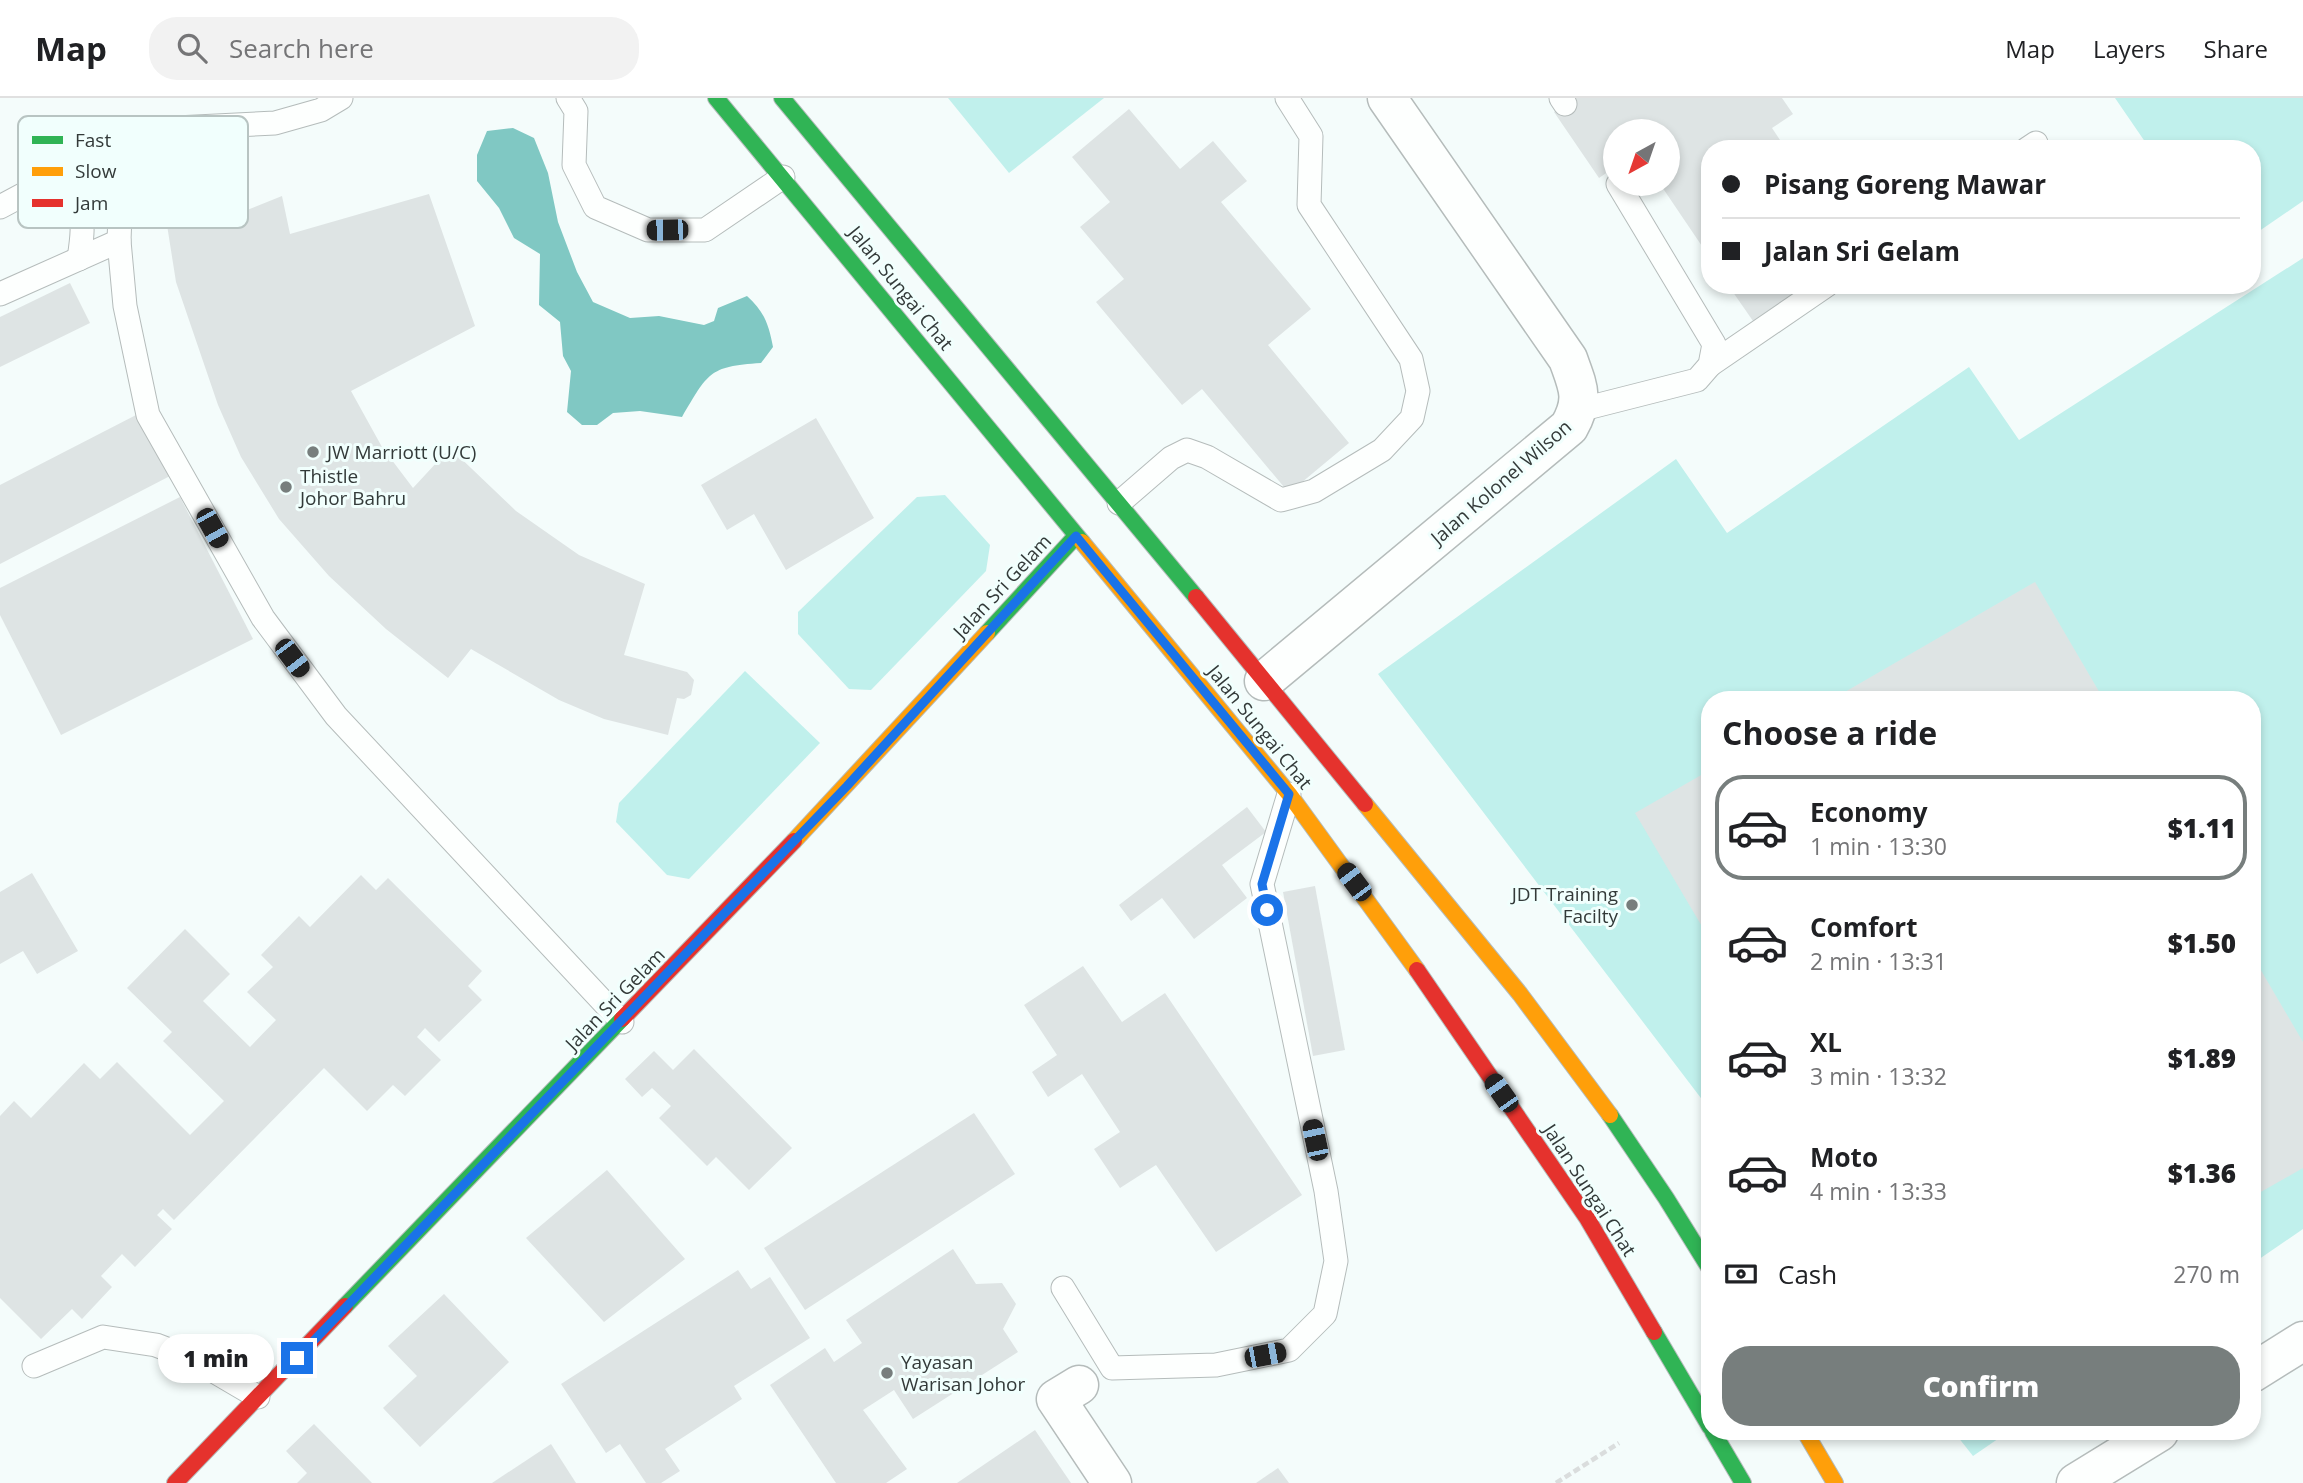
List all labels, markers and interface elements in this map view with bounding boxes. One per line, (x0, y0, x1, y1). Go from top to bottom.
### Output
search box (149, 17, 639, 80)
text: Map (35, 26, 107, 71)
icon: search (173, 29, 211, 67)
text: Search here (229, 30, 374, 66)
text: Map (2005, 32, 2055, 65)
text: Layers (2093, 32, 2166, 65)
text: Share (2204, 32, 2268, 65)
legend (18, 116, 248, 228)
north arrow (1603, 119, 1680, 196)
map controls (1603, 119, 1680, 196)
text: Fast (75, 127, 111, 153)
text: Slow (75, 158, 117, 184)
text: Pisang Goreng Mawar (1764, 166, 2046, 202)
text: Jam (73, 190, 108, 216)
car (646, 219, 689, 241)
street label: Jalan Sungai Chat (842, 219, 959, 356)
text: Jalan Sri Gelam (1764, 233, 1960, 269)
street label: Jalan Kolonel Wilson (1424, 414, 1577, 552)
place label: JW Marriott (U/C) (325, 439, 476, 465)
marker: JW Marriott (U/C) (305, 444, 321, 460)
place label: Thistle Johor Bahru (298, 463, 406, 511)
marker: Thistle Johor Bahru (278, 479, 294, 495)
car (193, 505, 232, 551)
street label: Jalan Sri Gelam (946, 529, 1057, 645)
car (271, 635, 314, 681)
street label: Jalan Sungai Chat (1201, 658, 1318, 795)
text: Choose a ride (1722, 711, 1937, 754)
text: Economy (1810, 794, 1928, 830)
icon: car (1726, 796, 1789, 859)
text: $1.11 (2168, 810, 2236, 846)
text: 1 min · 13:30 (1810, 830, 1947, 862)
car (1333, 859, 1376, 905)
place label: JDT Training Facilty (1510, 881, 1618, 929)
route start (1251, 894, 1283, 926)
marker: JDT Training Facilty (1624, 897, 1640, 913)
text: Comfort (1810, 909, 1917, 945)
icon: car (1726, 911, 1789, 974)
text: $1.50 (2168, 925, 2236, 961)
street label: Jalan Sri Gelam (558, 942, 671, 1057)
text: 2 min · 13:31 (1810, 945, 1947, 977)
text: XL (1810, 1024, 1842, 1060)
icon: car (1726, 1026, 1789, 1089)
text: $1.89 (2168, 1040, 2236, 1076)
text: 3 min · 13:32 (1810, 1060, 1947, 1092)
car (1481, 1070, 1522, 1116)
car (1301, 1117, 1330, 1163)
street label: Jalan Sungai Chat (1536, 1117, 1643, 1261)
text: Moto (1810, 1139, 1878, 1175)
icon: car (1726, 1141, 1789, 1204)
text: $1.36 (2168, 1155, 2236, 1191)
text: 4 min · 13:33 (1810, 1175, 1947, 1207)
icon: cash (1722, 1255, 1760, 1293)
text: Cash (1778, 1256, 1837, 1292)
text: 270 m (2173, 1258, 2240, 1290)
callout: 1 min (157, 1334, 272, 1382)
car (1243, 1341, 1288, 1369)
text: 1 min (183, 1342, 249, 1374)
route end (281, 1342, 313, 1374)
button: Confirm (1722, 1346, 2240, 1426)
place label: Yayasan Warisan Johor (901, 1349, 1025, 1397)
marker: Yayasan Warisan Johor (879, 1365, 895, 1381)

